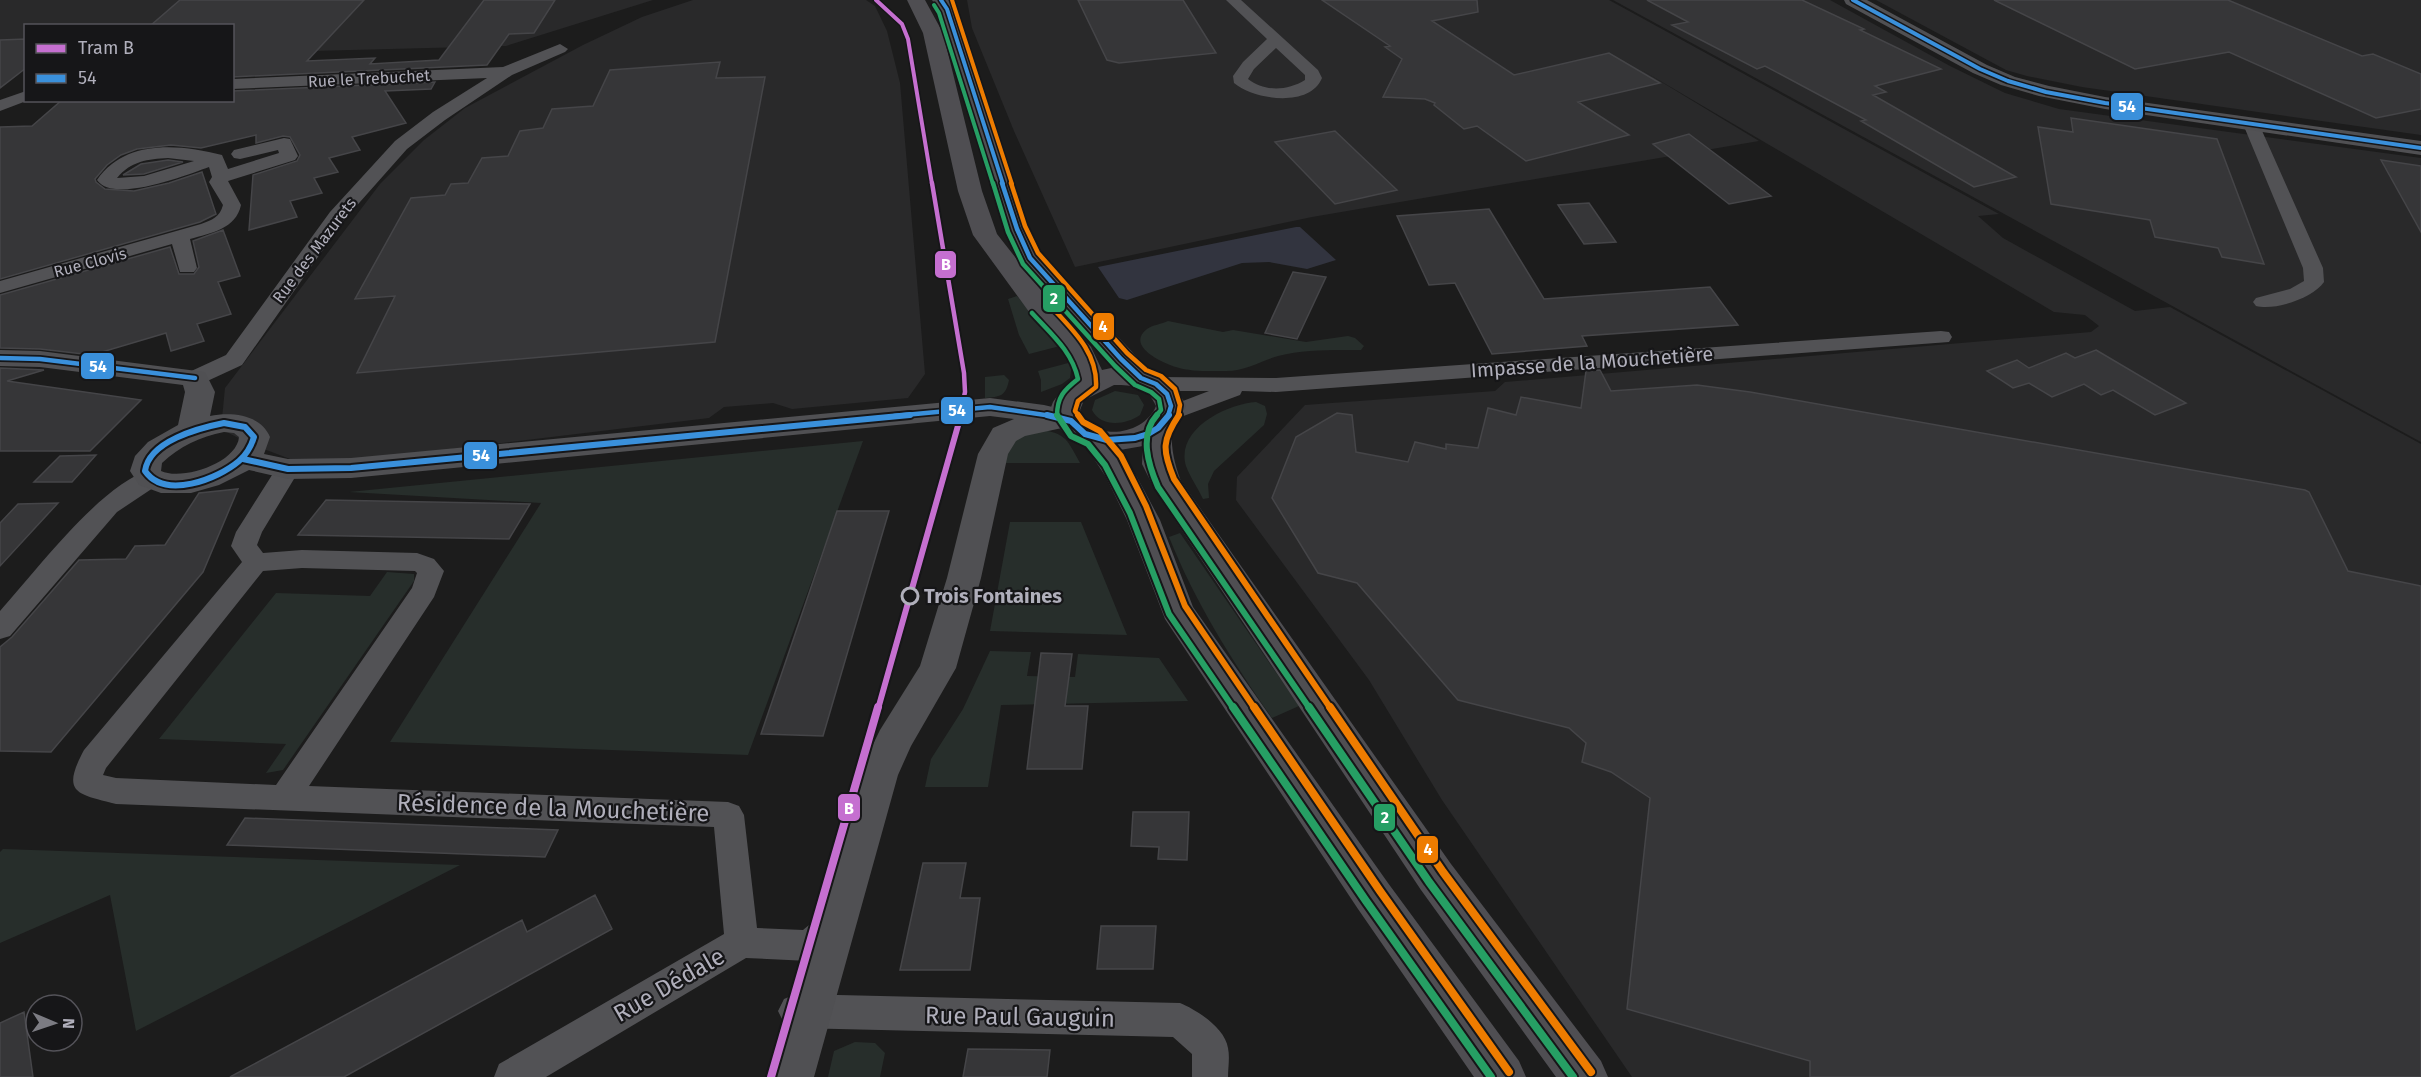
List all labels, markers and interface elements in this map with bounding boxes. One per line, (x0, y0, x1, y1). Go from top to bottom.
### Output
legend (24, 24, 234, 102)
text: Tram B (78, 37, 134, 59)
street label: Rue le Trebuchet (308, 66, 431, 91)
text: 54 (78, 67, 97, 89)
line badge: 54 (2110, 92, 2144, 121)
text: 54 (2118, 97, 2136, 116)
street label: Rue des Mazurets (269, 194, 360, 307)
street label: Rue Clovis (52, 244, 129, 281)
line badge: B (934, 250, 957, 279)
text: B (941, 255, 951, 274)
line badge: 2 (1042, 284, 1066, 313)
text: 2 (1050, 289, 1058, 308)
line badge: 4 (1092, 312, 1115, 341)
text: 4 (1098, 317, 1108, 336)
street label: Impasse de la Mouchetière (1470, 342, 1714, 382)
line badge: 54 (80, 352, 115, 380)
text: 54 (89, 357, 107, 376)
line badge: 54 (940, 396, 974, 425)
text: 54 (948, 401, 966, 420)
line badge: 54 (463, 441, 498, 470)
text: 54 (472, 446, 490, 465)
place label: Trois Fontaines (924, 584, 1062, 608)
marker: Trois Fontaines (901, 587, 919, 605)
street label: Résidence de la Mouchetière (396, 789, 710, 827)
line badge: B (837, 793, 861, 822)
text: B (844, 799, 854, 818)
line badge: 2 (1373, 803, 1396, 832)
text: 2 (1381, 808, 1389, 827)
line badge: 4 (1416, 835, 1439, 864)
text: 4 (1423, 840, 1433, 859)
street label: Rue Dédale (608, 942, 730, 1028)
north arrow (24, 993, 84, 1053)
street label: Rue Paul Gauguin (925, 1001, 1115, 1033)
text: N (59, 1018, 78, 1029)

